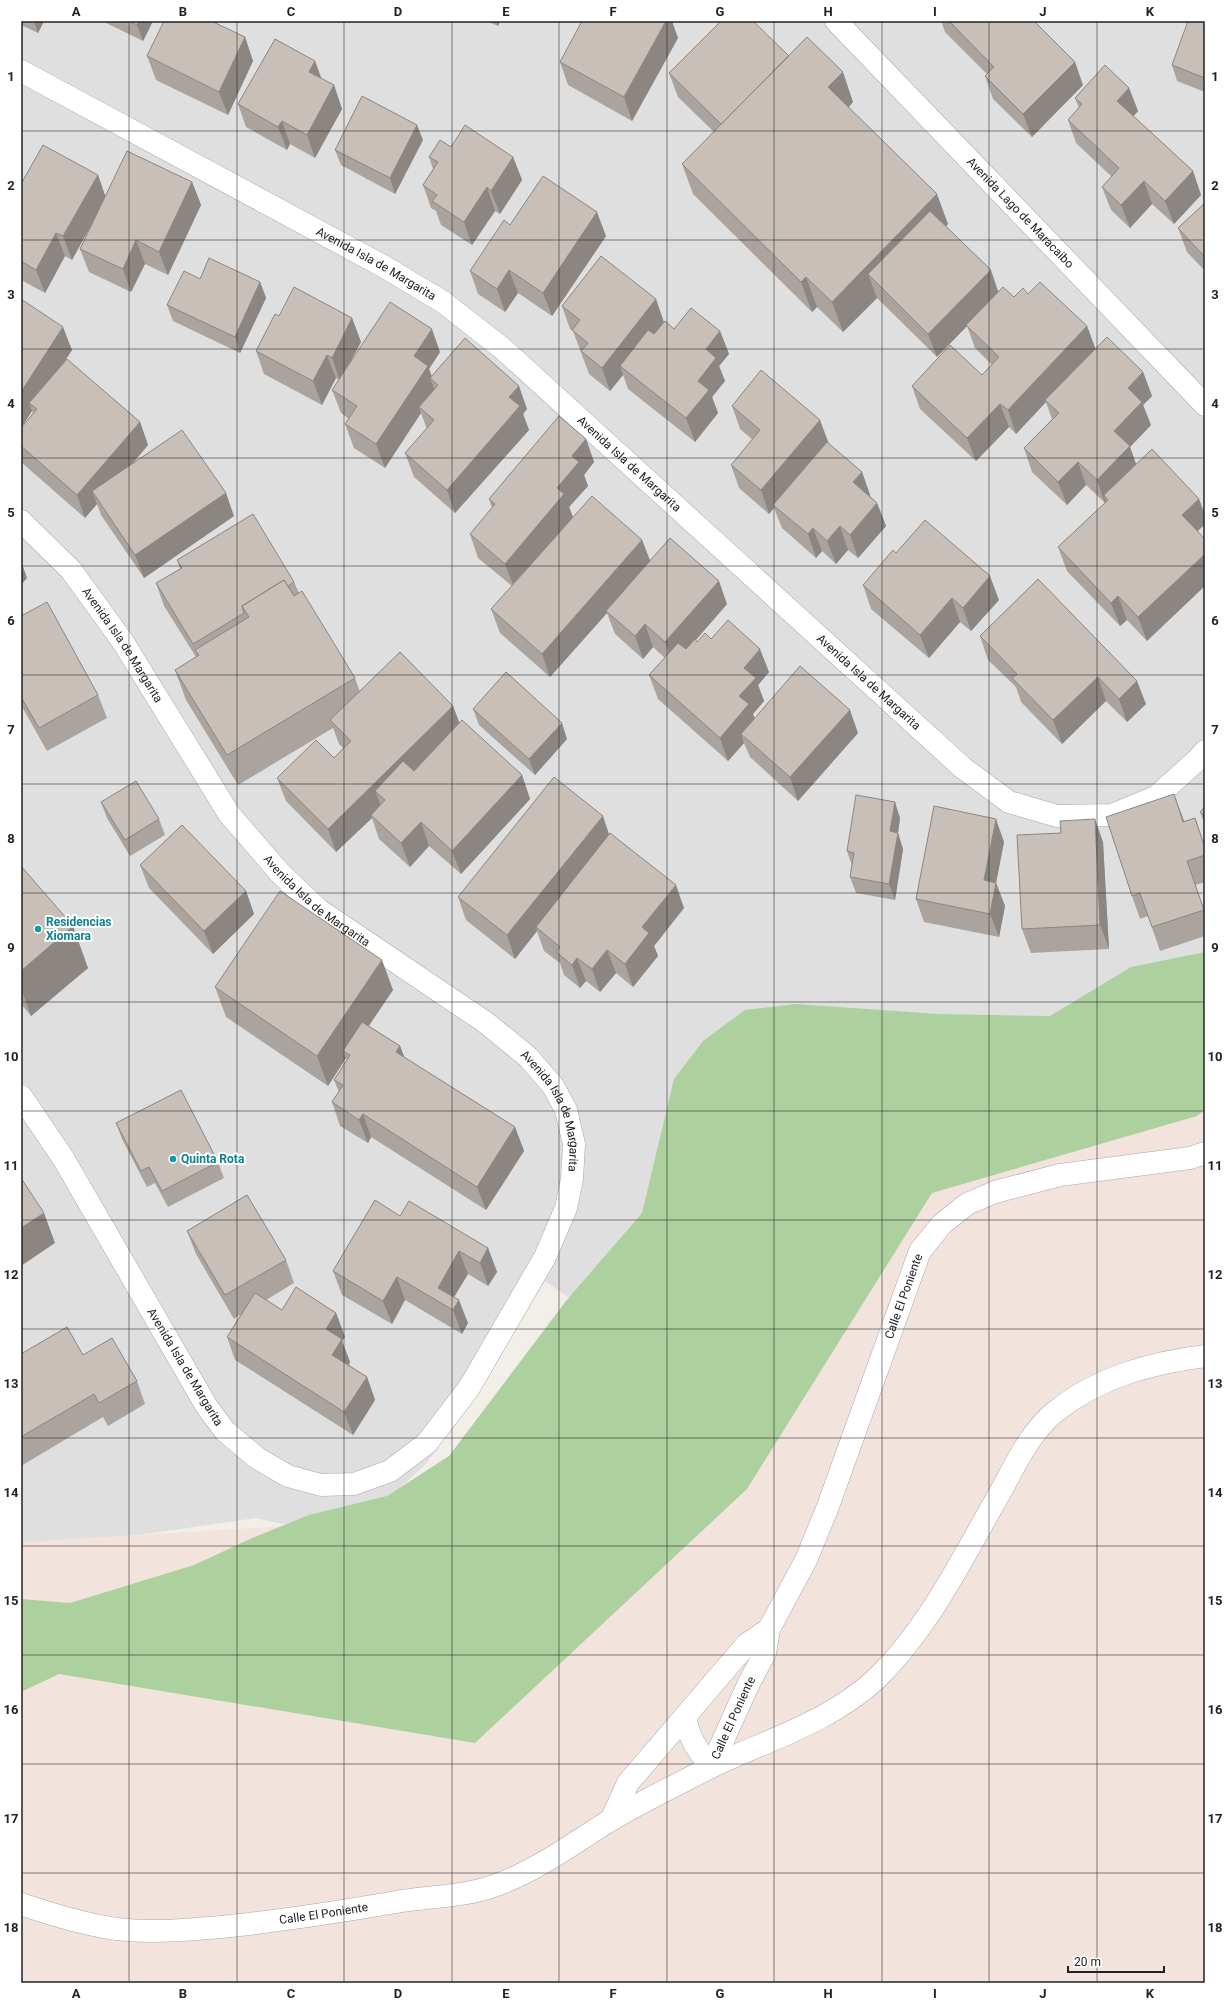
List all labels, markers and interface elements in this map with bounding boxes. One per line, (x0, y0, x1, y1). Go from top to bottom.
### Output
text: A (72, 4, 81, 19)
text: B (179, 4, 187, 19)
text: C (287, 4, 296, 19)
text: D (394, 4, 402, 19)
text: E (502, 4, 510, 19)
text: F (609, 4, 617, 19)
text: G (716, 4, 725, 19)
text: H (823, 4, 833, 19)
text: I (933, 4, 937, 19)
text: J (1039, 4, 1047, 19)
text: K (1146, 4, 1155, 19)
text: 1 (7, 69, 15, 84)
text: 1 (1211, 69, 1219, 84)
street label: Avenida Lago de Maracaibo (964, 155, 1077, 271)
text: 2 (7, 178, 15, 193)
text: 2 (1211, 178, 1219, 193)
street label: Avenida Isla de Margarita (314, 224, 438, 303)
text: 3 (7, 287, 15, 302)
text: 3 (1211, 287, 1219, 302)
text: 4 (7, 396, 15, 411)
text: 4 (1211, 396, 1219, 411)
street label: Avenida Isla de Margarita (574, 413, 684, 515)
text: 5 (7, 505, 15, 520)
text: 5 (1211, 505, 1219, 520)
street label: Avenida Isla de Margarita (79, 585, 166, 705)
text: 6 (7, 613, 15, 628)
text: 6 (1211, 613, 1219, 628)
street label: Avenida Isla de Margarita (814, 631, 923, 733)
text: 7 (7, 722, 15, 737)
text: 7 (1211, 722, 1219, 737)
text: 8 (7, 831, 15, 846)
text: 8 (1211, 831, 1219, 846)
street label: Avenida Isla de Margarita (261, 852, 373, 949)
place label: Residencias Xiomara (46, 915, 111, 943)
marker: Residencias Xiomara (33, 924, 43, 934)
text: 9 (7, 940, 15, 955)
text: 9 (1211, 940, 1219, 955)
street label: Avenida Isla de Margarita (518, 1047, 581, 1172)
text: 10 (4, 1049, 18, 1064)
text: 10 (1208, 1049, 1222, 1064)
place label: Quinta Rota (181, 1152, 245, 1166)
marker: Quinta Rota (168, 1154, 178, 1164)
text: 11 (4, 1158, 18, 1173)
text: 11 (1208, 1158, 1222, 1173)
street label: Calle El Poniente (882, 1252, 925, 1341)
text: 12 (4, 1267, 18, 1282)
text: 12 (1208, 1267, 1222, 1282)
street label: Avenida Isla de Margarita (144, 1305, 226, 1429)
text: 13 (4, 1376, 18, 1391)
text: 13 (1208, 1376, 1222, 1391)
text: 14 (4, 1485, 19, 1500)
text: 14 (1208, 1485, 1223, 1500)
text: 15 (4, 1593, 18, 1608)
text: 15 (1208, 1593, 1222, 1608)
street label: Calle El Poniente (708, 1674, 758, 1761)
text: 16 (4, 1702, 19, 1717)
text: 16 (1208, 1702, 1223, 1717)
text: 17 (4, 1811, 18, 1826)
text: 17 (1208, 1811, 1222, 1826)
street label: Calle El Poniente (278, 1900, 369, 1927)
text: 18 (4, 1920, 18, 1935)
text: 18 (1208, 1920, 1222, 1935)
scale bar (1068, 1948, 1164, 1974)
text: 20 m (1074, 1955, 1101, 1969)
text: A (72, 1986, 81, 2001)
text: B (179, 1986, 187, 2001)
text: C (287, 1986, 296, 2001)
text: D (394, 1986, 402, 2001)
text: E (502, 1986, 510, 2001)
text: F (609, 1986, 617, 2001)
text: G (716, 1986, 725, 2001)
text: H (823, 1986, 833, 2001)
text: I (933, 1986, 937, 2001)
text: J (1039, 1986, 1047, 2001)
text: K (1146, 1986, 1155, 2001)

